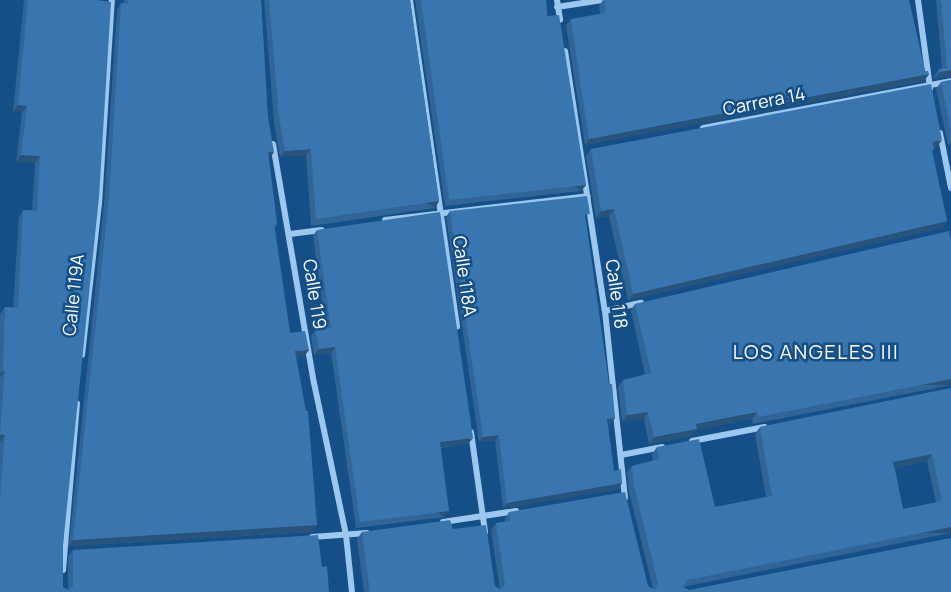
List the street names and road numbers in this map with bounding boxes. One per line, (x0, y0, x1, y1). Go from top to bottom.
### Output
street label: Carrera 14 (721, 82, 807, 120)
street label: Calle 118A (449, 234, 481, 318)
street label: Calle 119A (58, 253, 88, 337)
street label: Calle 119 (299, 257, 331, 331)
street label: Calle 118 (601, 258, 633, 330)

